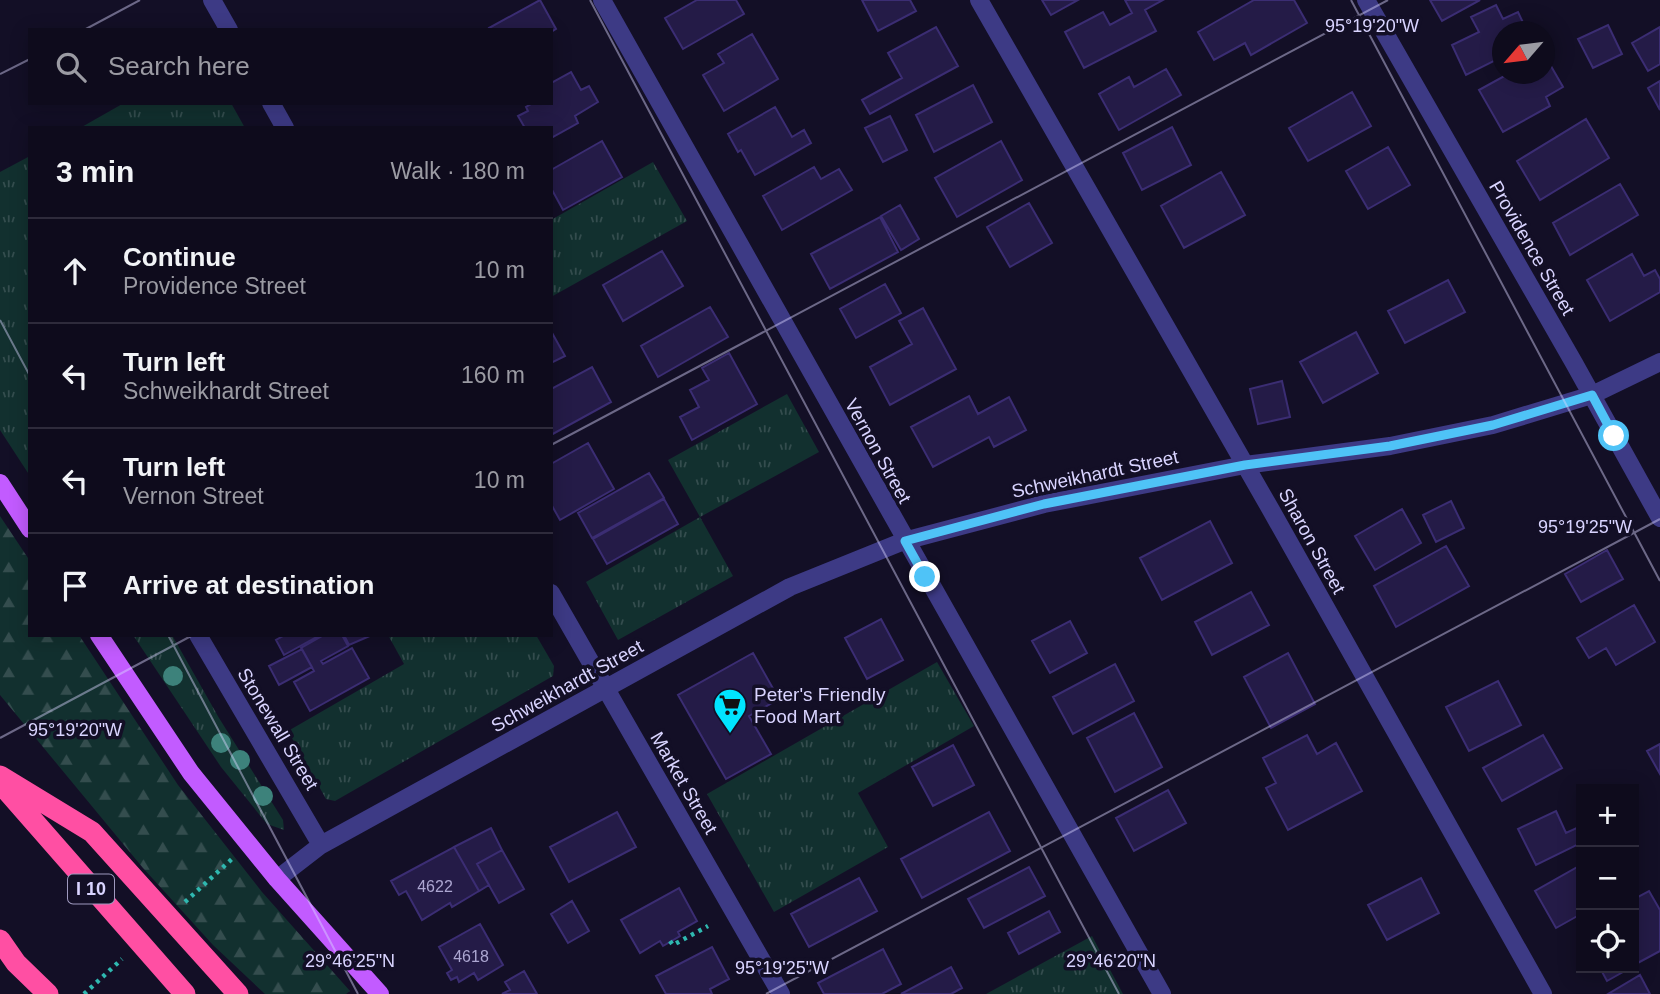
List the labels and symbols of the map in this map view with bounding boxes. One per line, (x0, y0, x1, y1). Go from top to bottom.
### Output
text: 95°19'20"W (1325, 16, 1419, 36)
north arrow (1492, 21, 1555, 84)
street label: Providence Street (1485, 177, 1579, 319)
street label: Vernon Street (841, 395, 916, 508)
route start (1598, 420, 1629, 451)
street label: Schweikhardt Street (1010, 446, 1181, 502)
street label: Sharon Street (1274, 485, 1350, 598)
text: 95°19'25"W (1538, 517, 1632, 537)
route end (909, 561, 940, 592)
street label: Schweikhardt Street (488, 635, 647, 736)
street label: Stonewall Street (233, 664, 323, 794)
place label: Peter's Friendly Food Mart (754, 684, 886, 727)
supermarket icon: Peter's Friendly Food Mart (711, 686, 749, 735)
text: 95°19'20"W (28, 720, 122, 740)
street label: Market Street (646, 728, 722, 838)
road number: I 10 (68, 874, 114, 904)
house number: 4622 (417, 878, 453, 895)
house number: 4618 (453, 948, 489, 965)
text: 29°46'25"N (305, 951, 395, 971)
text: 29°46'20"N (1066, 951, 1156, 971)
text: 95°19'25"W (735, 958, 829, 978)

